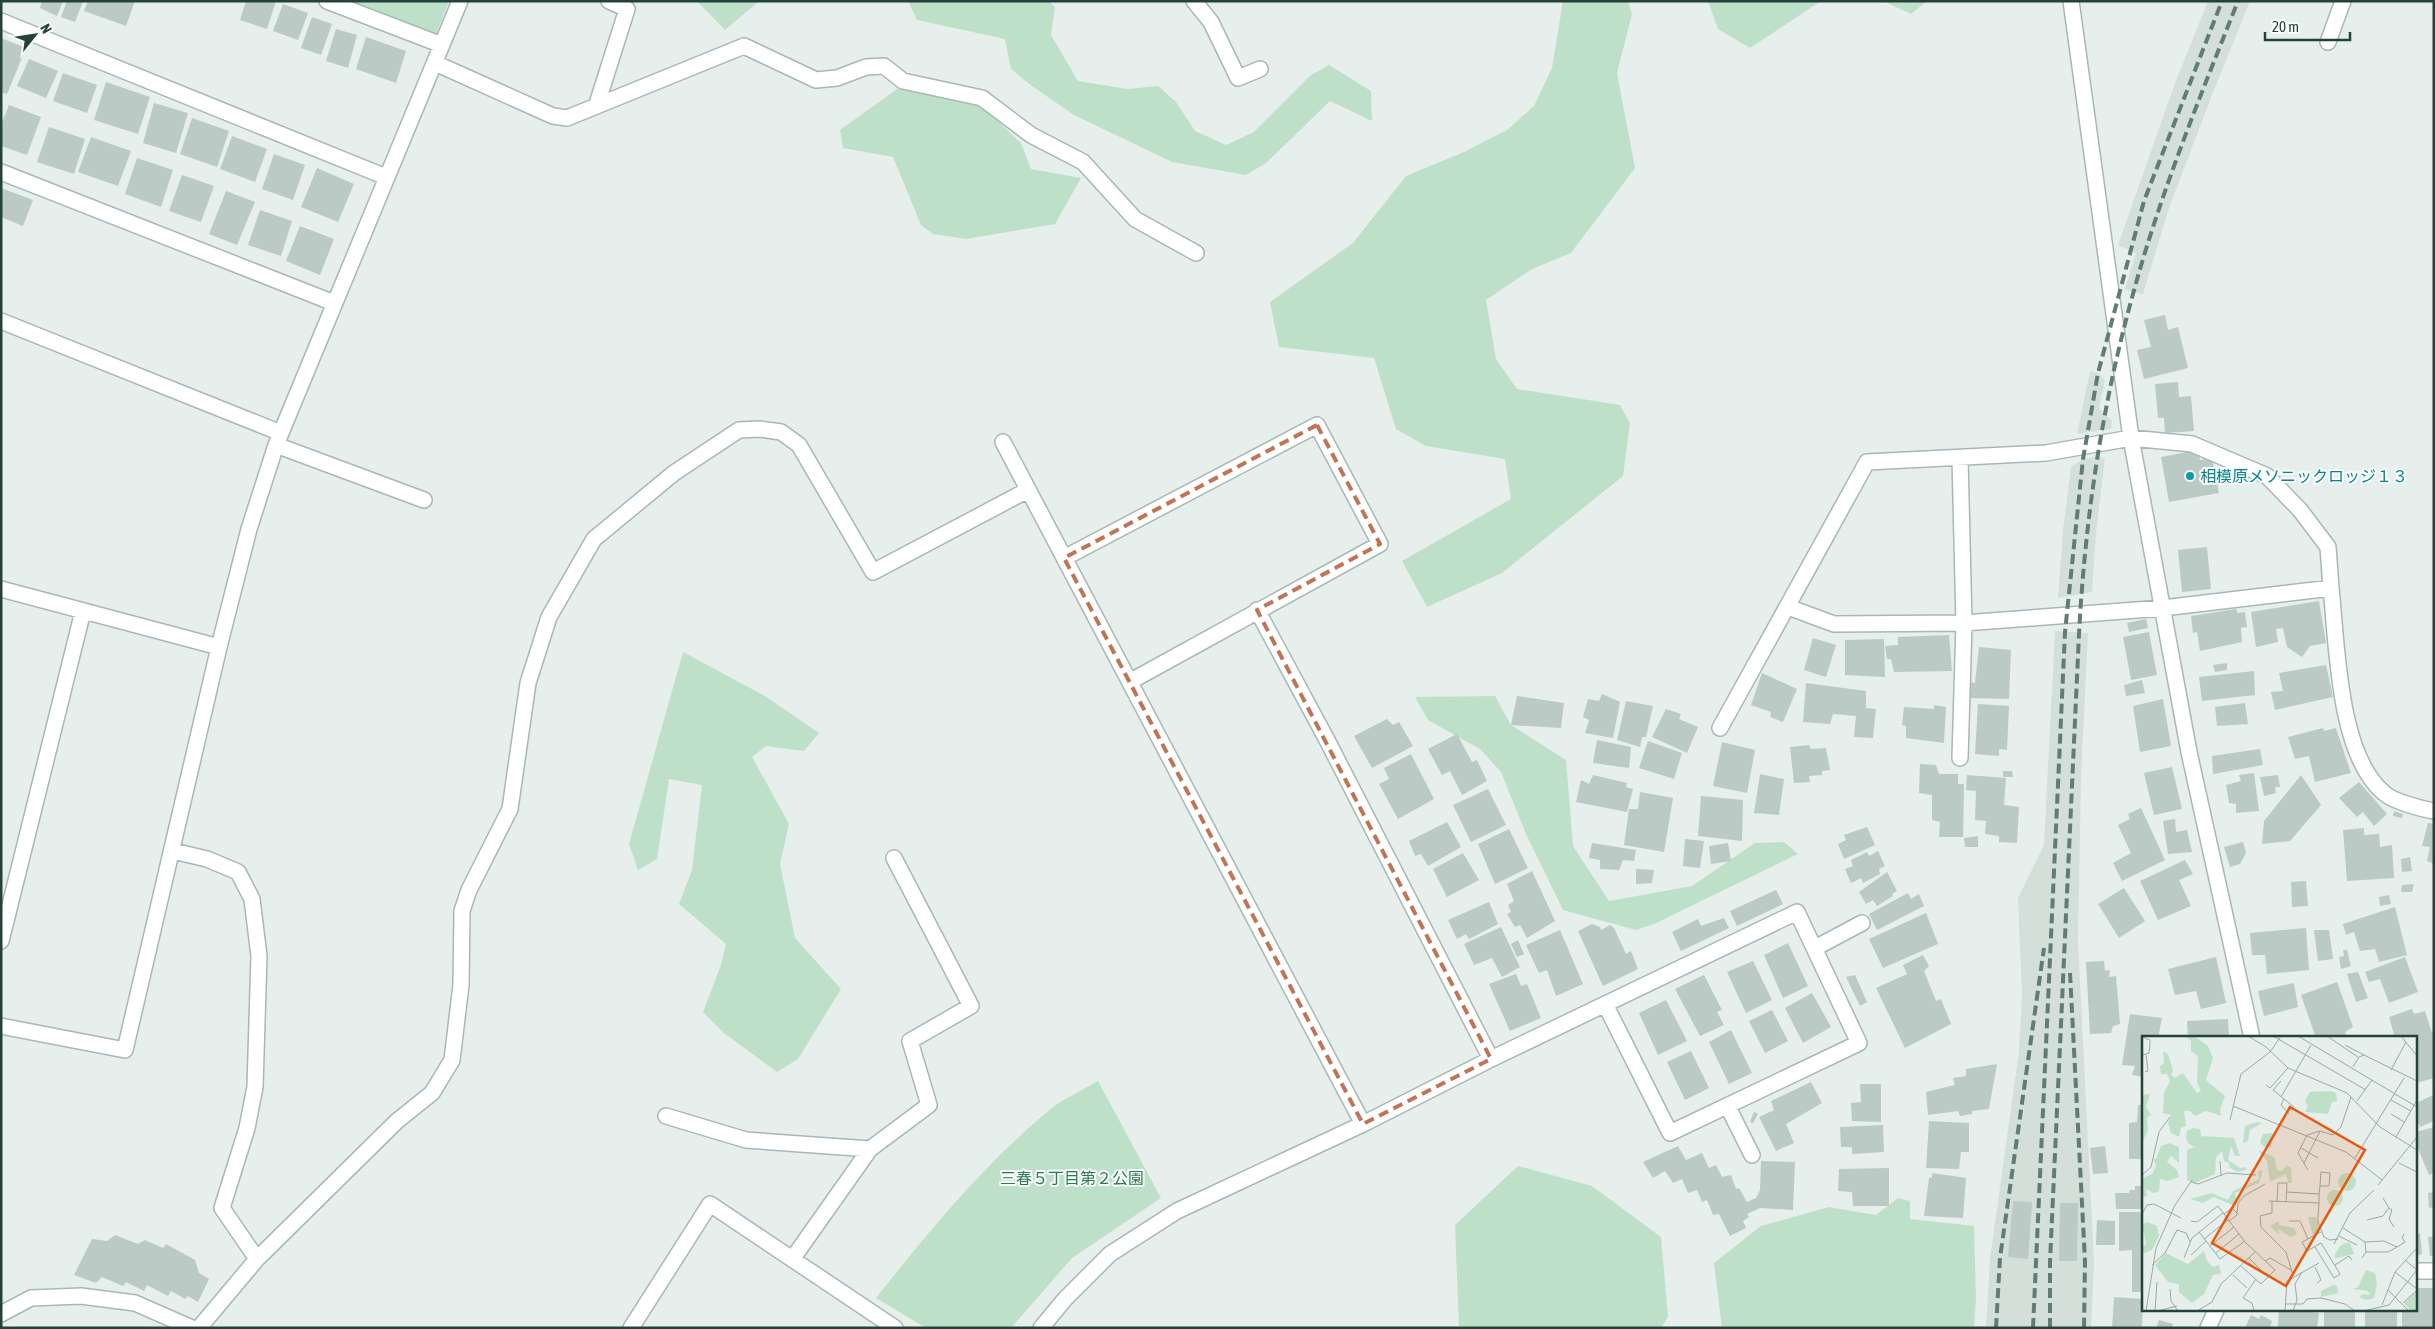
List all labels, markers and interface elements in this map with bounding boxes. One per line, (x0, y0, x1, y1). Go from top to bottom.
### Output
north arrow (10, 10, 60, 60)
scale bar (2265, 10, 2350, 42)
text: 20 m (2272, 18, 2299, 35)
text: N (37, 21, 55, 36)
place label: 相模原メソニックロッジ１３ (2200, 467, 2408, 485)
marker: 相模原メソニックロッジ１３ (2184, 470, 2196, 482)
inset map (2142, 1036, 2418, 1312)
park label: 三春５丁目第２公園 (1000, 1169, 1144, 1187)

